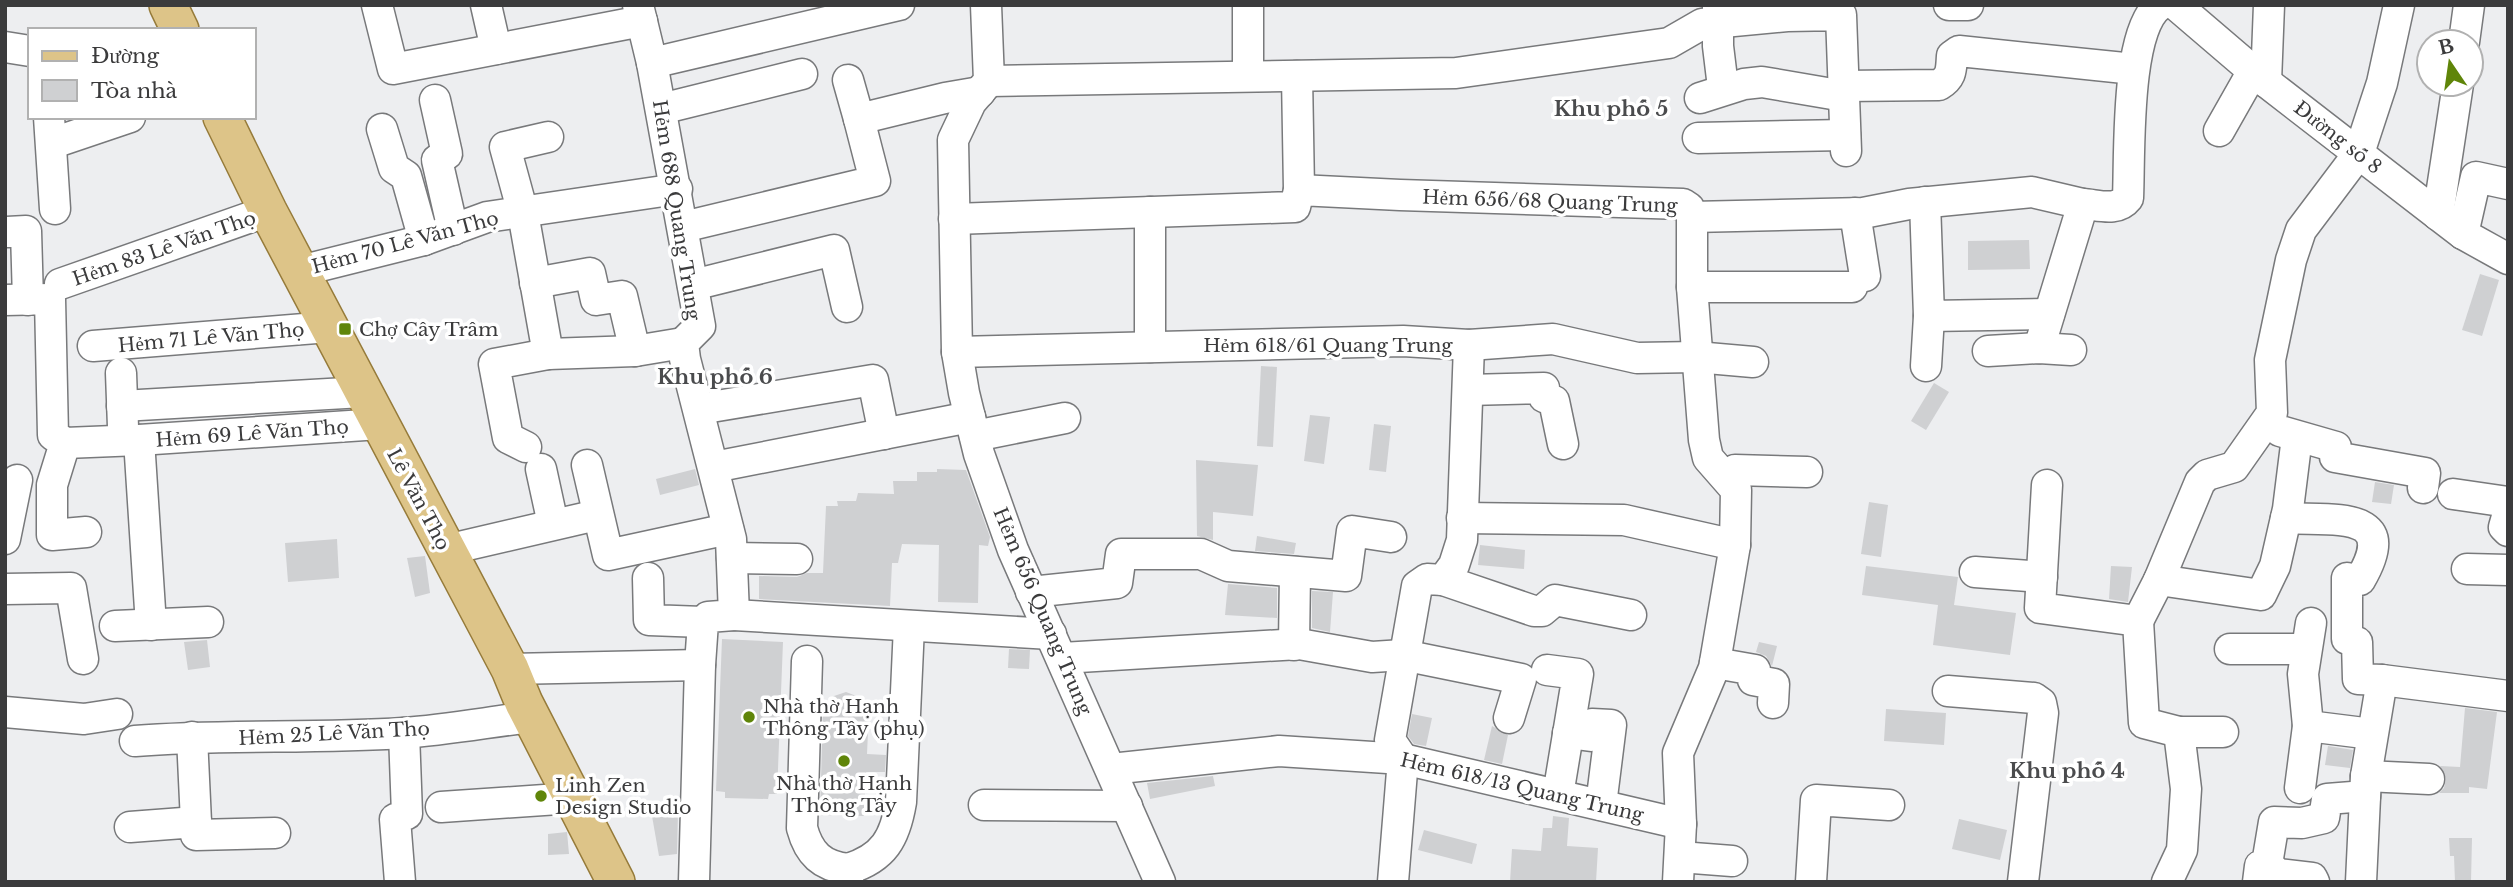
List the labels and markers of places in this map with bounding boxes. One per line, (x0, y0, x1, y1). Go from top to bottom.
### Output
place label: Chợ Cây Trâm (359, 318, 498, 341)
marker: Chợ Cây Trâm (337, 321, 353, 337)
place label: Nhà thờ Hạnh Thông Tây (phụ) (763, 695, 925, 740)
marker: Nhà thờ Hạnh Thông Tây (phụ) (741, 709, 757, 725)
marker: Nhà thờ Hạnh Thông Tây (836, 753, 852, 769)
place label: Nhà thờ Hạnh Thông Tây (776, 772, 912, 817)
place label: Linh Zen Design Studio (555, 774, 692, 819)
marker: Linh Zen Design Studio (533, 788, 549, 804)

